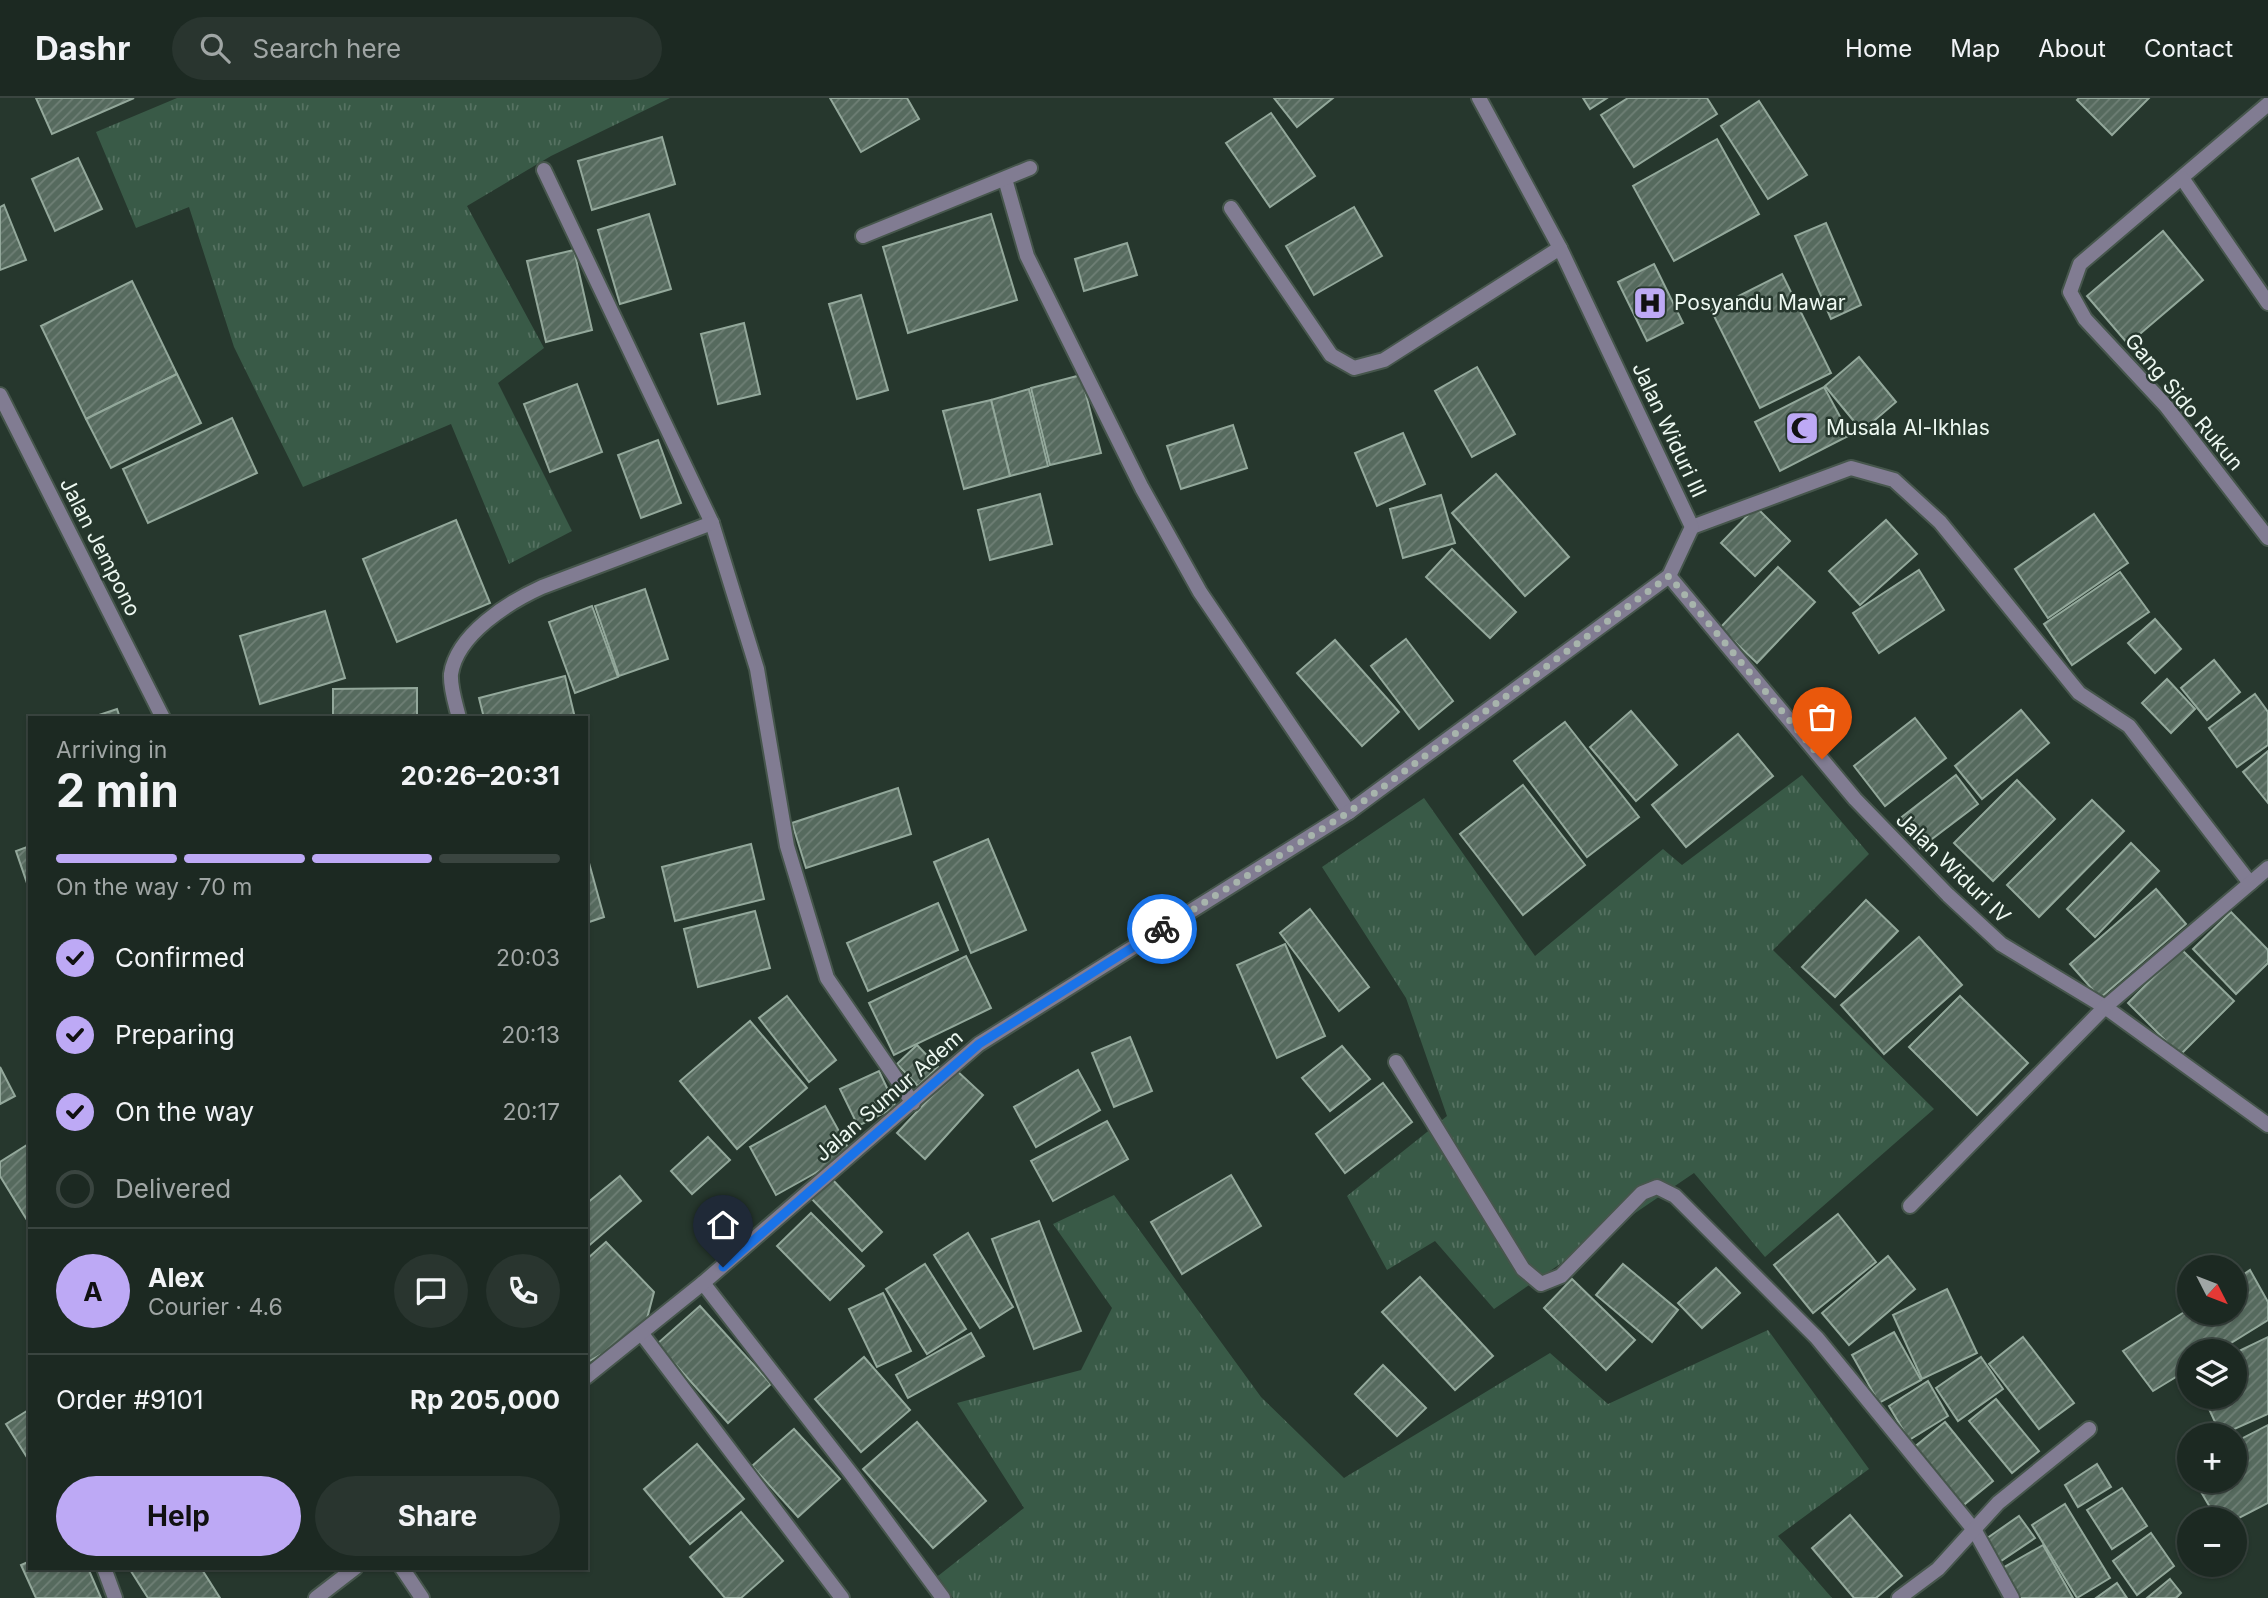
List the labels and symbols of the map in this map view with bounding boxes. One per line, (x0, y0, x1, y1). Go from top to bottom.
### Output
hospital icon: Posyandu Mawar (1631, 284, 1669, 322)
place label: Posyandu Mawar (1674, 290, 1846, 315)
street label: Gang Sido Rukun (2120, 328, 2249, 475)
street label: Jalan Widuri III (1627, 358, 1712, 501)
mosque icon: Musala Al-Ikhlas (1783, 409, 1821, 447)
place label: Musala Al-Ikhlas (1826, 415, 1990, 440)
street label: Jalan Jempono (55, 473, 146, 620)
pin (1792, 687, 1852, 759)
street label: Jalan Widuri IV (1891, 807, 2016, 929)
courier (1127, 894, 1197, 964)
street label: Jalan Sumur Adem (810, 1025, 968, 1167)
pin (693, 1195, 753, 1267)
north arrow (2177, 1255, 2247, 1325)

